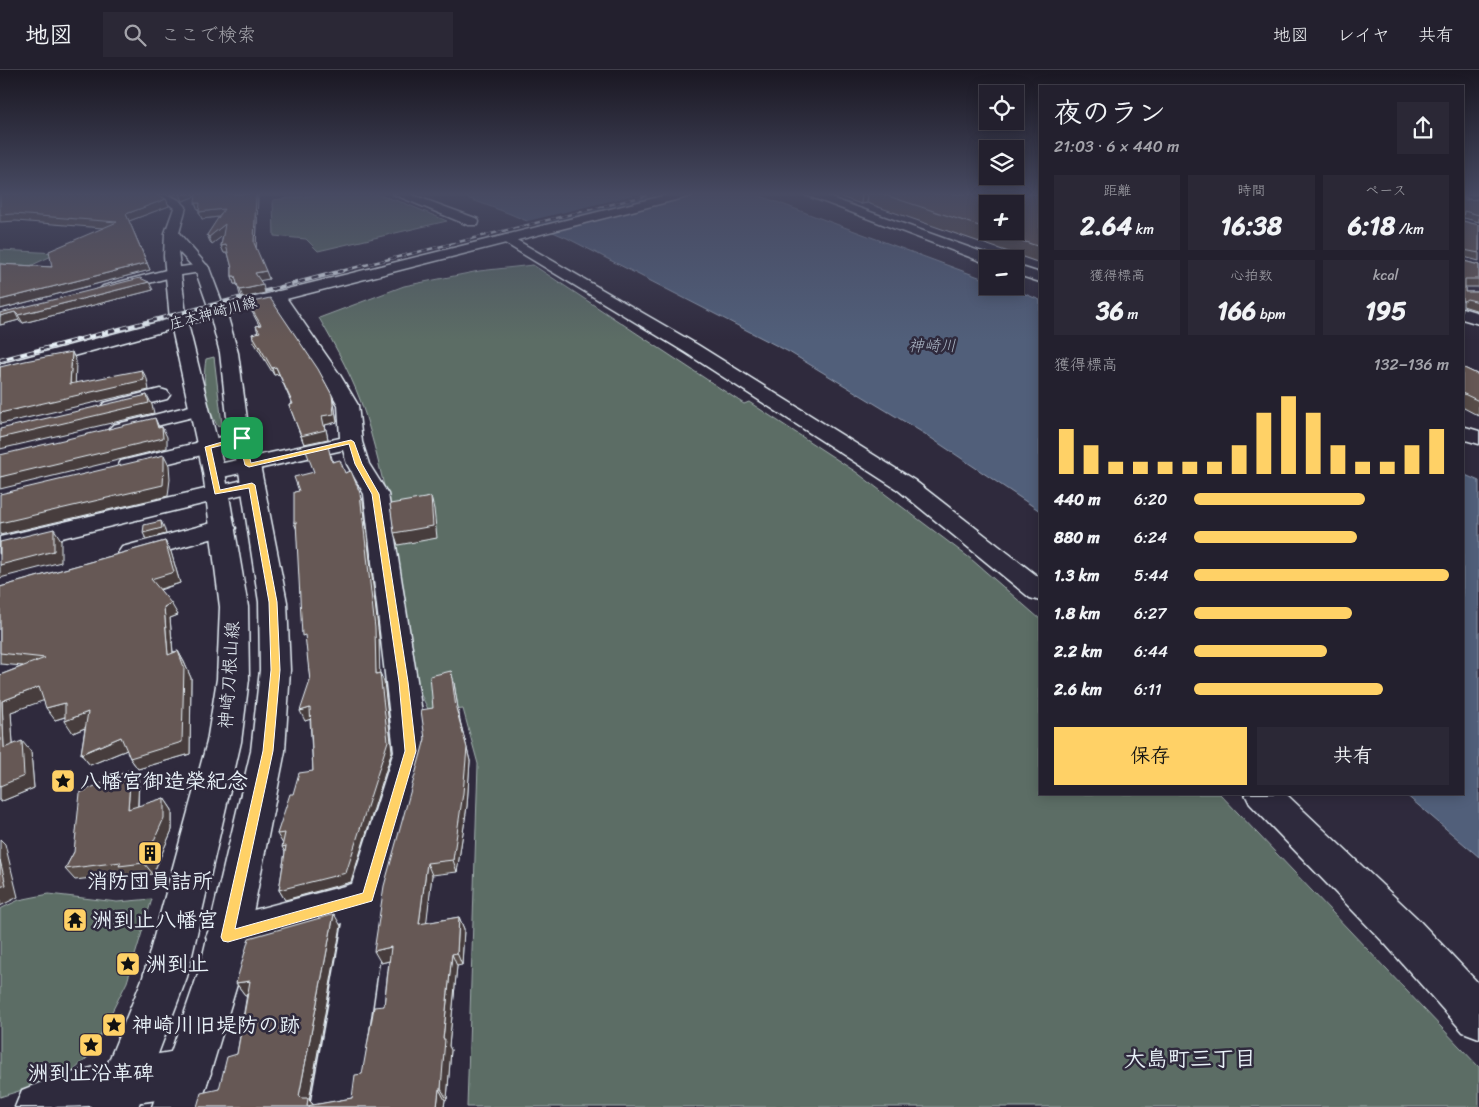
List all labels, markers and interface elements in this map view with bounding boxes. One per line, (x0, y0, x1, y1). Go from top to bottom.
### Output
search box (103, 12, 453, 57)
text: 地図 (25, 14, 73, 56)
text: ここで検索 (161, 18, 256, 51)
text: 地図 (1273, 19, 1309, 51)
text: レイヤ (1337, 19, 1390, 51)
text: 共有 (1418, 19, 1454, 51)
icon: search (121, 21, 149, 49)
map controls (979, 85, 1024, 295)
button: locate (979, 85, 1024, 130)
text: 夜のラン (1054, 88, 1166, 137)
button: share (1397, 102, 1449, 154)
text: 21:03 · 6 × 440 m (1054, 132, 1179, 161)
button: layers (979, 140, 1024, 185)
text: 距離 (1103, 178, 1131, 203)
text: 時間 (1237, 178, 1265, 203)
text: ペース (1365, 178, 1406, 203)
button: + (979, 195, 1024, 240)
text: 2.64 (1080, 203, 1132, 248)
text: 16:38 (1221, 203, 1282, 248)
text: 6:18 (1348, 203, 1395, 248)
text: km (1132, 217, 1154, 242)
text: /km (1395, 217, 1424, 242)
button: − (979, 250, 1024, 295)
text: 獲得標高 (1089, 263, 1145, 288)
text: 心拍数 (1230, 263, 1272, 288)
text: kcal (1373, 263, 1399, 288)
text: 36 (1096, 288, 1124, 333)
text: 166 (1217, 288, 1256, 333)
text: 195 (1365, 288, 1407, 333)
street label: 庄本神崎川線 (166, 289, 260, 337)
text: m (1124, 302, 1138, 327)
text: bpm (1256, 302, 1286, 327)
water label: 神崎川 (908, 331, 956, 360)
text: 獲得標高 (1054, 350, 1118, 379)
text: 132–136 m (1374, 350, 1449, 379)
pin (221, 417, 263, 459)
icon: arrive (228, 424, 256, 452)
text: 440 m (1054, 485, 1101, 514)
text: 6:20 (1134, 485, 1167, 514)
text: 880 m (1054, 523, 1100, 552)
text: 6:24 (1134, 523, 1167, 552)
text: 1.3 km (1054, 561, 1099, 590)
text: 5:44 (1134, 561, 1169, 590)
text: 1.8 km (1054, 599, 1100, 628)
text: 6:27 (1134, 599, 1166, 628)
street label: 神崎刀根山線 (209, 620, 249, 730)
text: 2.2 km (1054, 637, 1102, 666)
text: 6:44 (1134, 637, 1168, 666)
text: 2.6 km (1054, 675, 1102, 704)
text: 6:11 (1134, 675, 1162, 704)
button: 保存 (1054, 727, 1247, 785)
button: 共有 (1257, 727, 1449, 785)
place label: 八幡宮御造榮紀念 (80, 762, 248, 800)
place icon: 八幡宮御造榮紀念 (50, 768, 76, 794)
building icon: 消防団員詰所 (137, 840, 163, 866)
place label: 消防団員詰所 (87, 862, 213, 900)
place label: 洲到止八幡宮 (92, 901, 218, 939)
temple icon: 洲到止八幡宮 (62, 907, 88, 933)
place label: 洲到止 (146, 945, 209, 983)
place icon: 洲到止 (115, 951, 141, 977)
place label: 神崎川旧堤防の跡 (132, 1006, 300, 1044)
place icon: 神崎川旧堤防の跡 (101, 1012, 127, 1038)
place icon: 洲到止沿革碑 (78, 1032, 104, 1058)
district label: 大島町三丁目 (1124, 1039, 1256, 1078)
place label: 洲到止沿革碑 (28, 1054, 154, 1092)

